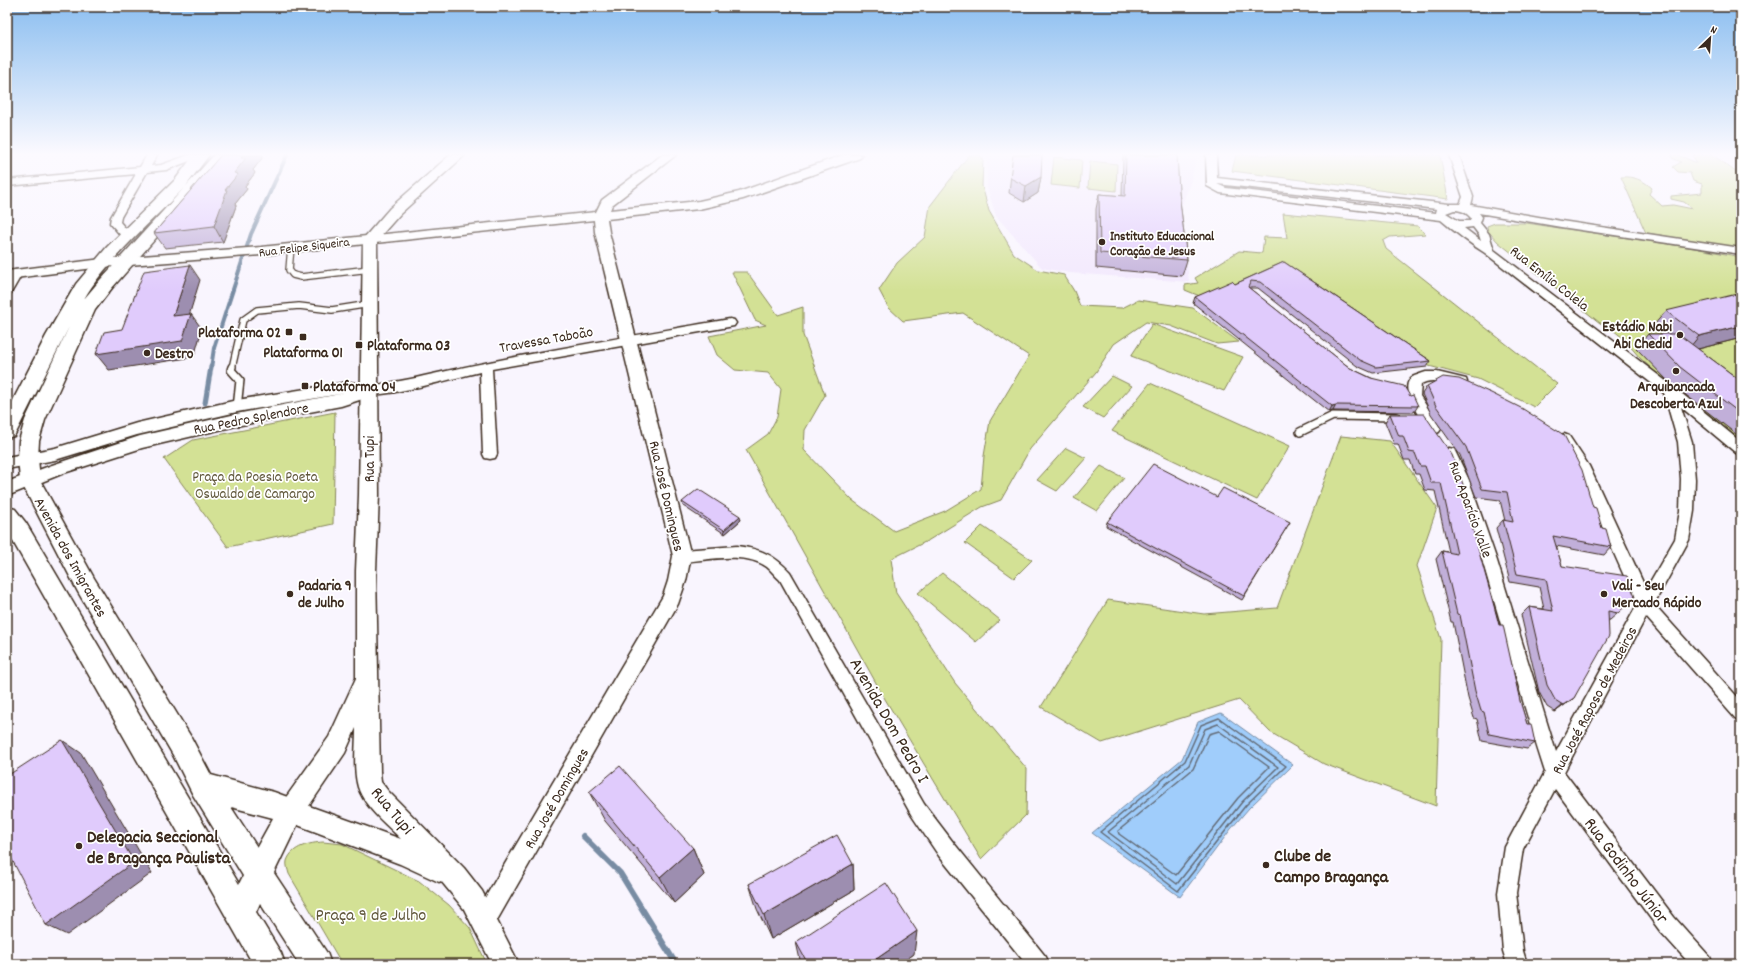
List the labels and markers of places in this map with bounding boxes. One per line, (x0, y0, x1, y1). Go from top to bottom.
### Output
place label: Instituto Educacional Coração de Jesus (1110, 228, 1215, 262)
marker: Instituto Educacional Coração de Jesus (1097, 237, 1107, 247)
place label: Estádio Nabi Abi Chedid (1602, 317, 1672, 356)
place label: Plataforma 02 (198, 323, 281, 345)
marker: Plataforma 02 (284, 327, 294, 337)
marker: Estádio Nabi Abi Chedid (1675, 330, 1685, 340)
marker: Plataforma 01 (298, 332, 308, 342)
place label: Plataforma 03 (367, 336, 450, 358)
marker: Plataforma 03 (354, 340, 364, 350)
place label: Plataforma 01 (263, 343, 343, 365)
place label: Destro (155, 344, 194, 366)
marker: Destro (142, 348, 152, 358)
marker: Arquibancada Descoberta Azul (1671, 366, 1681, 376)
place label: Plataforma 04 (313, 377, 396, 399)
place label: Arquibancada Descoberta Azul (1630, 377, 1722, 416)
marker: Plataforma 04 (300, 381, 310, 391)
place label: Padaria 9 de Julho (298, 576, 352, 615)
place label: Vali - Seu Mercado Rápido (1612, 576, 1702, 615)
marker: Padaria 9 de Julho (285, 589, 295, 599)
marker: Vali - Seu Mercado Rápido (1599, 589, 1609, 599)
place label: Delegacia Seccional de Bragança Paulista (87, 826, 231, 872)
marker: Delegacia Seccional de Bragança Paulista (74, 841, 84, 851)
place label: Clube de Campo Bragança (1274, 845, 1389, 891)
marker: Clube de Campo Bragança (1261, 860, 1271, 870)

